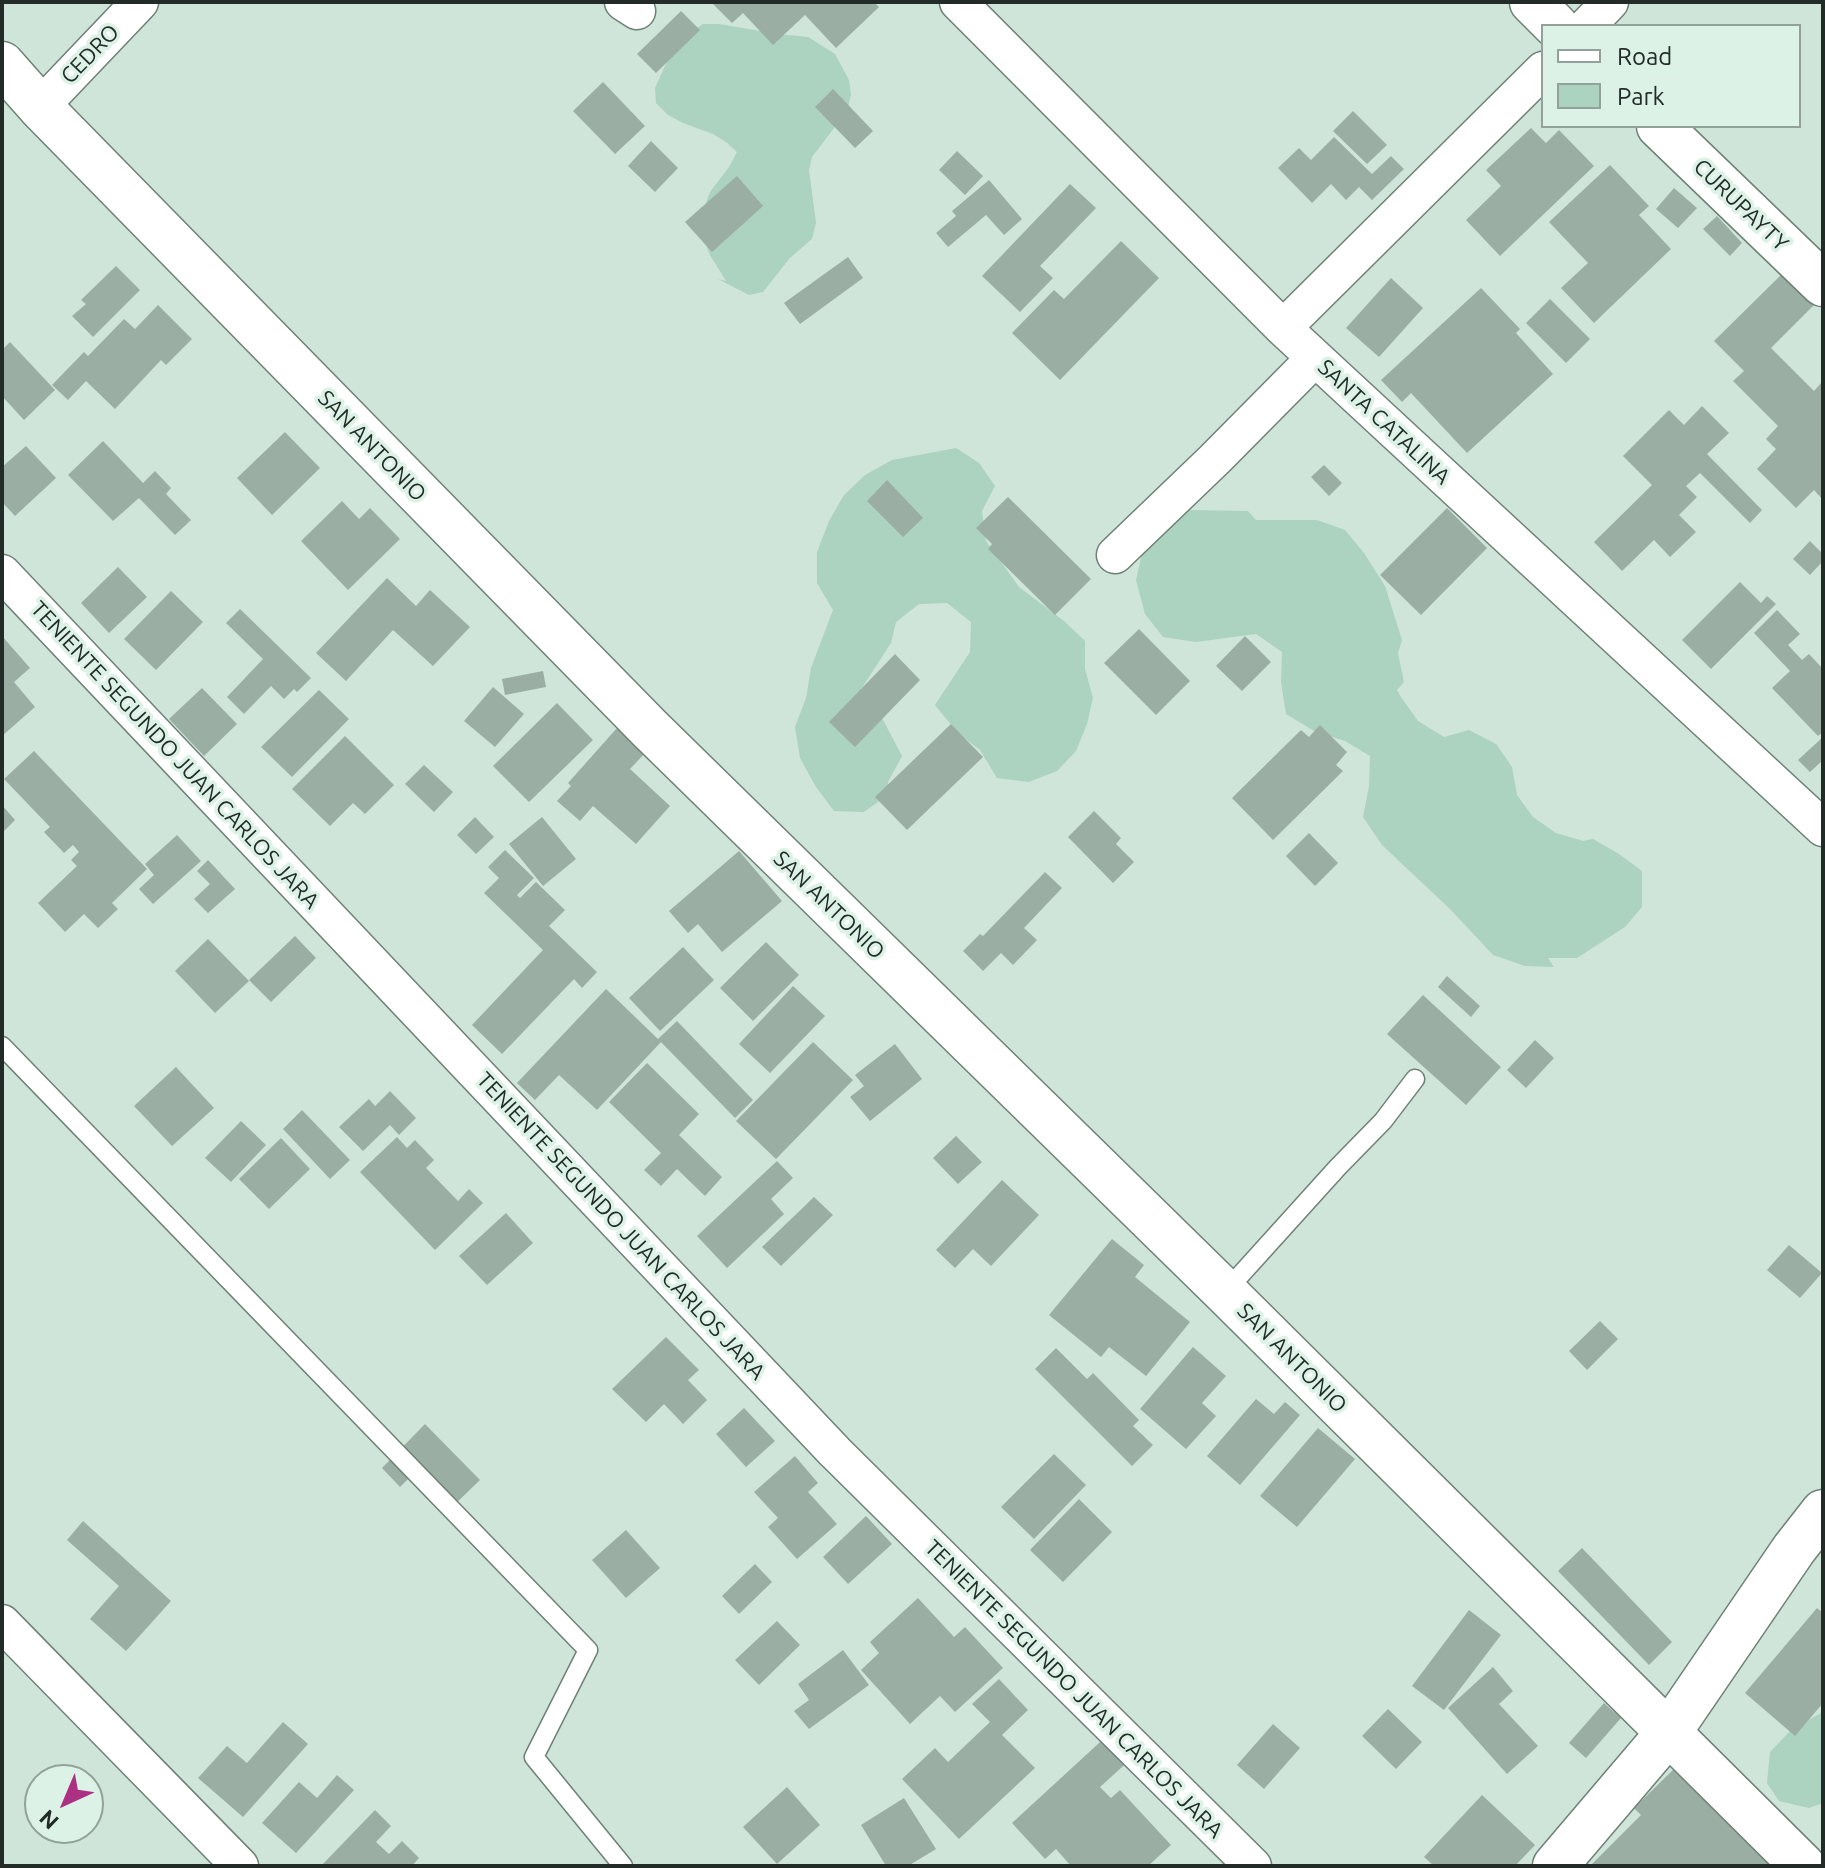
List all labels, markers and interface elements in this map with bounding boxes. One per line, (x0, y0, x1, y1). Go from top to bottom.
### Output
street label: CEDRO (55, 19, 125, 89)
legend (1541, 24, 1801, 128)
text: Road (1617, 43, 1672, 70)
text: Park (1617, 83, 1665, 110)
street label: CURUPAYTY (1688, 153, 1794, 257)
street label: SANTA CATALINA (1312, 354, 1456, 490)
street label: SAN ANTONIO (313, 385, 431, 507)
street label: TENIENTE SEGUNDO JUAN CARLOS JARA (25, 596, 325, 914)
street label: SAN ANTONIO (768, 846, 890, 964)
street label: TENIENTE SEGUNDO JUAN CARLOS JARA (471, 1067, 771, 1385)
street label: SAN ANTONIO (1232, 1298, 1352, 1418)
street label: TENIENTE SEGUNDO JUAN CARLOS JARA (919, 1534, 1229, 1844)
north arrow (24, 1764, 104, 1844)
text: N (34, 1805, 63, 1835)

